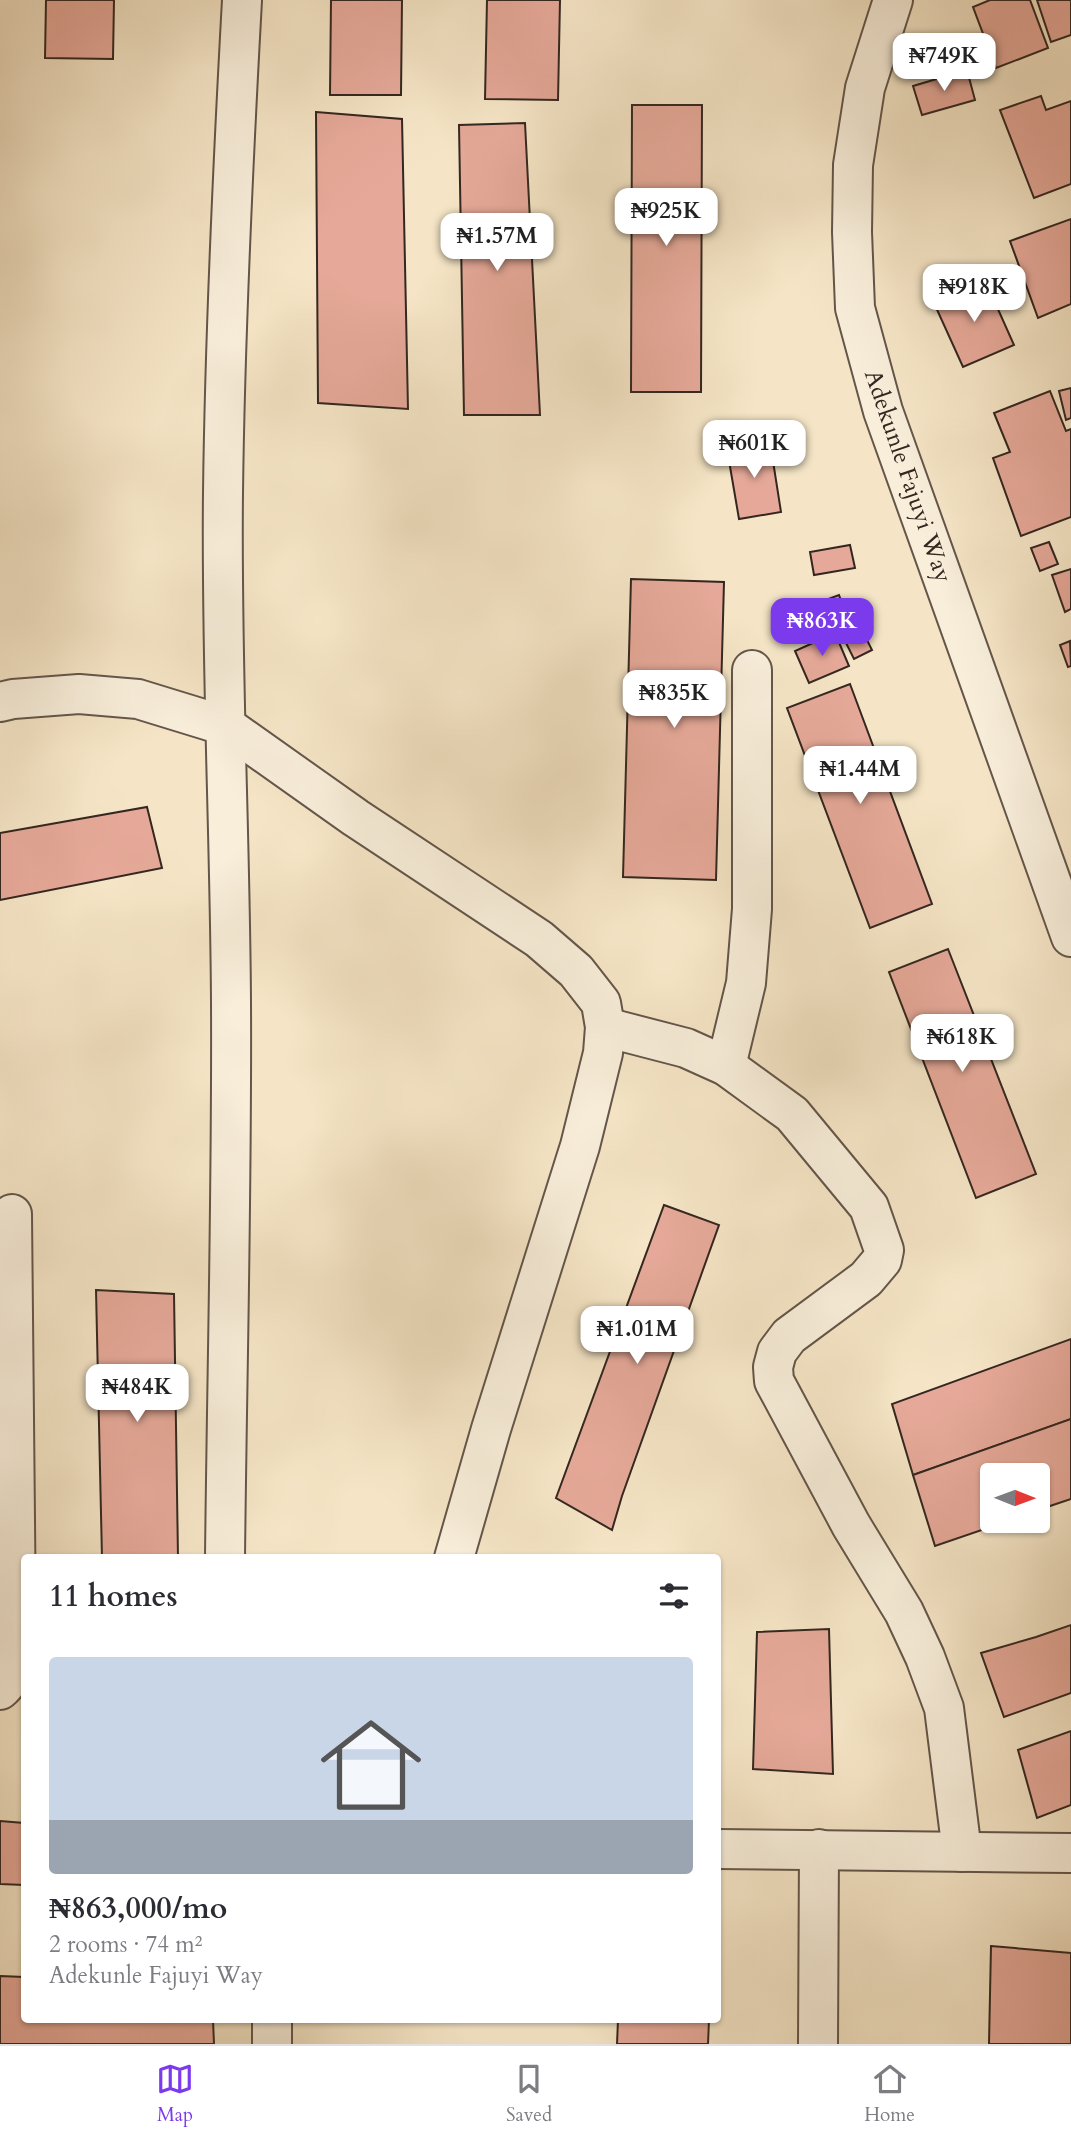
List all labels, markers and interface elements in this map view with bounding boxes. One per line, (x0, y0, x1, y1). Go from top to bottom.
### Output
pin: ₦749K (895, 34, 993, 93)
text: ₦749K (909, 40, 979, 71)
pin: ₦925K (617, 188, 715, 248)
text: ₦925K (631, 195, 701, 226)
pin: ₦1.57M (440, 214, 554, 273)
text: ₦1.57M (457, 220, 537, 251)
pin: ₦918K (925, 264, 1023, 324)
text: ₦918K (939, 271, 1009, 302)
street label: Adekunle Fajuyi Way (856, 365, 960, 587)
pin: ₦601K (705, 420, 803, 480)
text: ₦601K (719, 427, 789, 458)
pin: ₦863K (773, 598, 871, 658)
text: ₦863K (787, 605, 857, 636)
pin: ₦835K (625, 670, 723, 730)
text: ₦835K (639, 677, 709, 708)
pin: ₦1.44M (803, 746, 917, 806)
text: ₦1.44M (820, 753, 900, 784)
pin: ₦618K (913, 1014, 1011, 1074)
text: ₦618K (927, 1021, 997, 1052)
pin: ₦1.01M (580, 1306, 694, 1366)
text: ₦1.01M (597, 1313, 677, 1344)
pin: ₦484K (88, 1364, 186, 1424)
text: ₦484K (102, 1371, 172, 1402)
north arrow (980, 1463, 1050, 1533)
map controls (980, 1463, 1050, 1533)
text: 11 homes (49, 1576, 178, 1617)
icon: filters (655, 1577, 693, 1615)
icon: home (308, 1702, 434, 1828)
text: ₦863,000/mo (49, 1888, 227, 1929)
text: 2 rooms · 74 m² (49, 1929, 202, 1960)
text: Adekunle Fajuyi Way (49, 1960, 263, 1991)
tab: Map (156, 2060, 194, 2128)
tab: Saved (506, 2060, 552, 2128)
tab: Home (864, 2060, 915, 2128)

